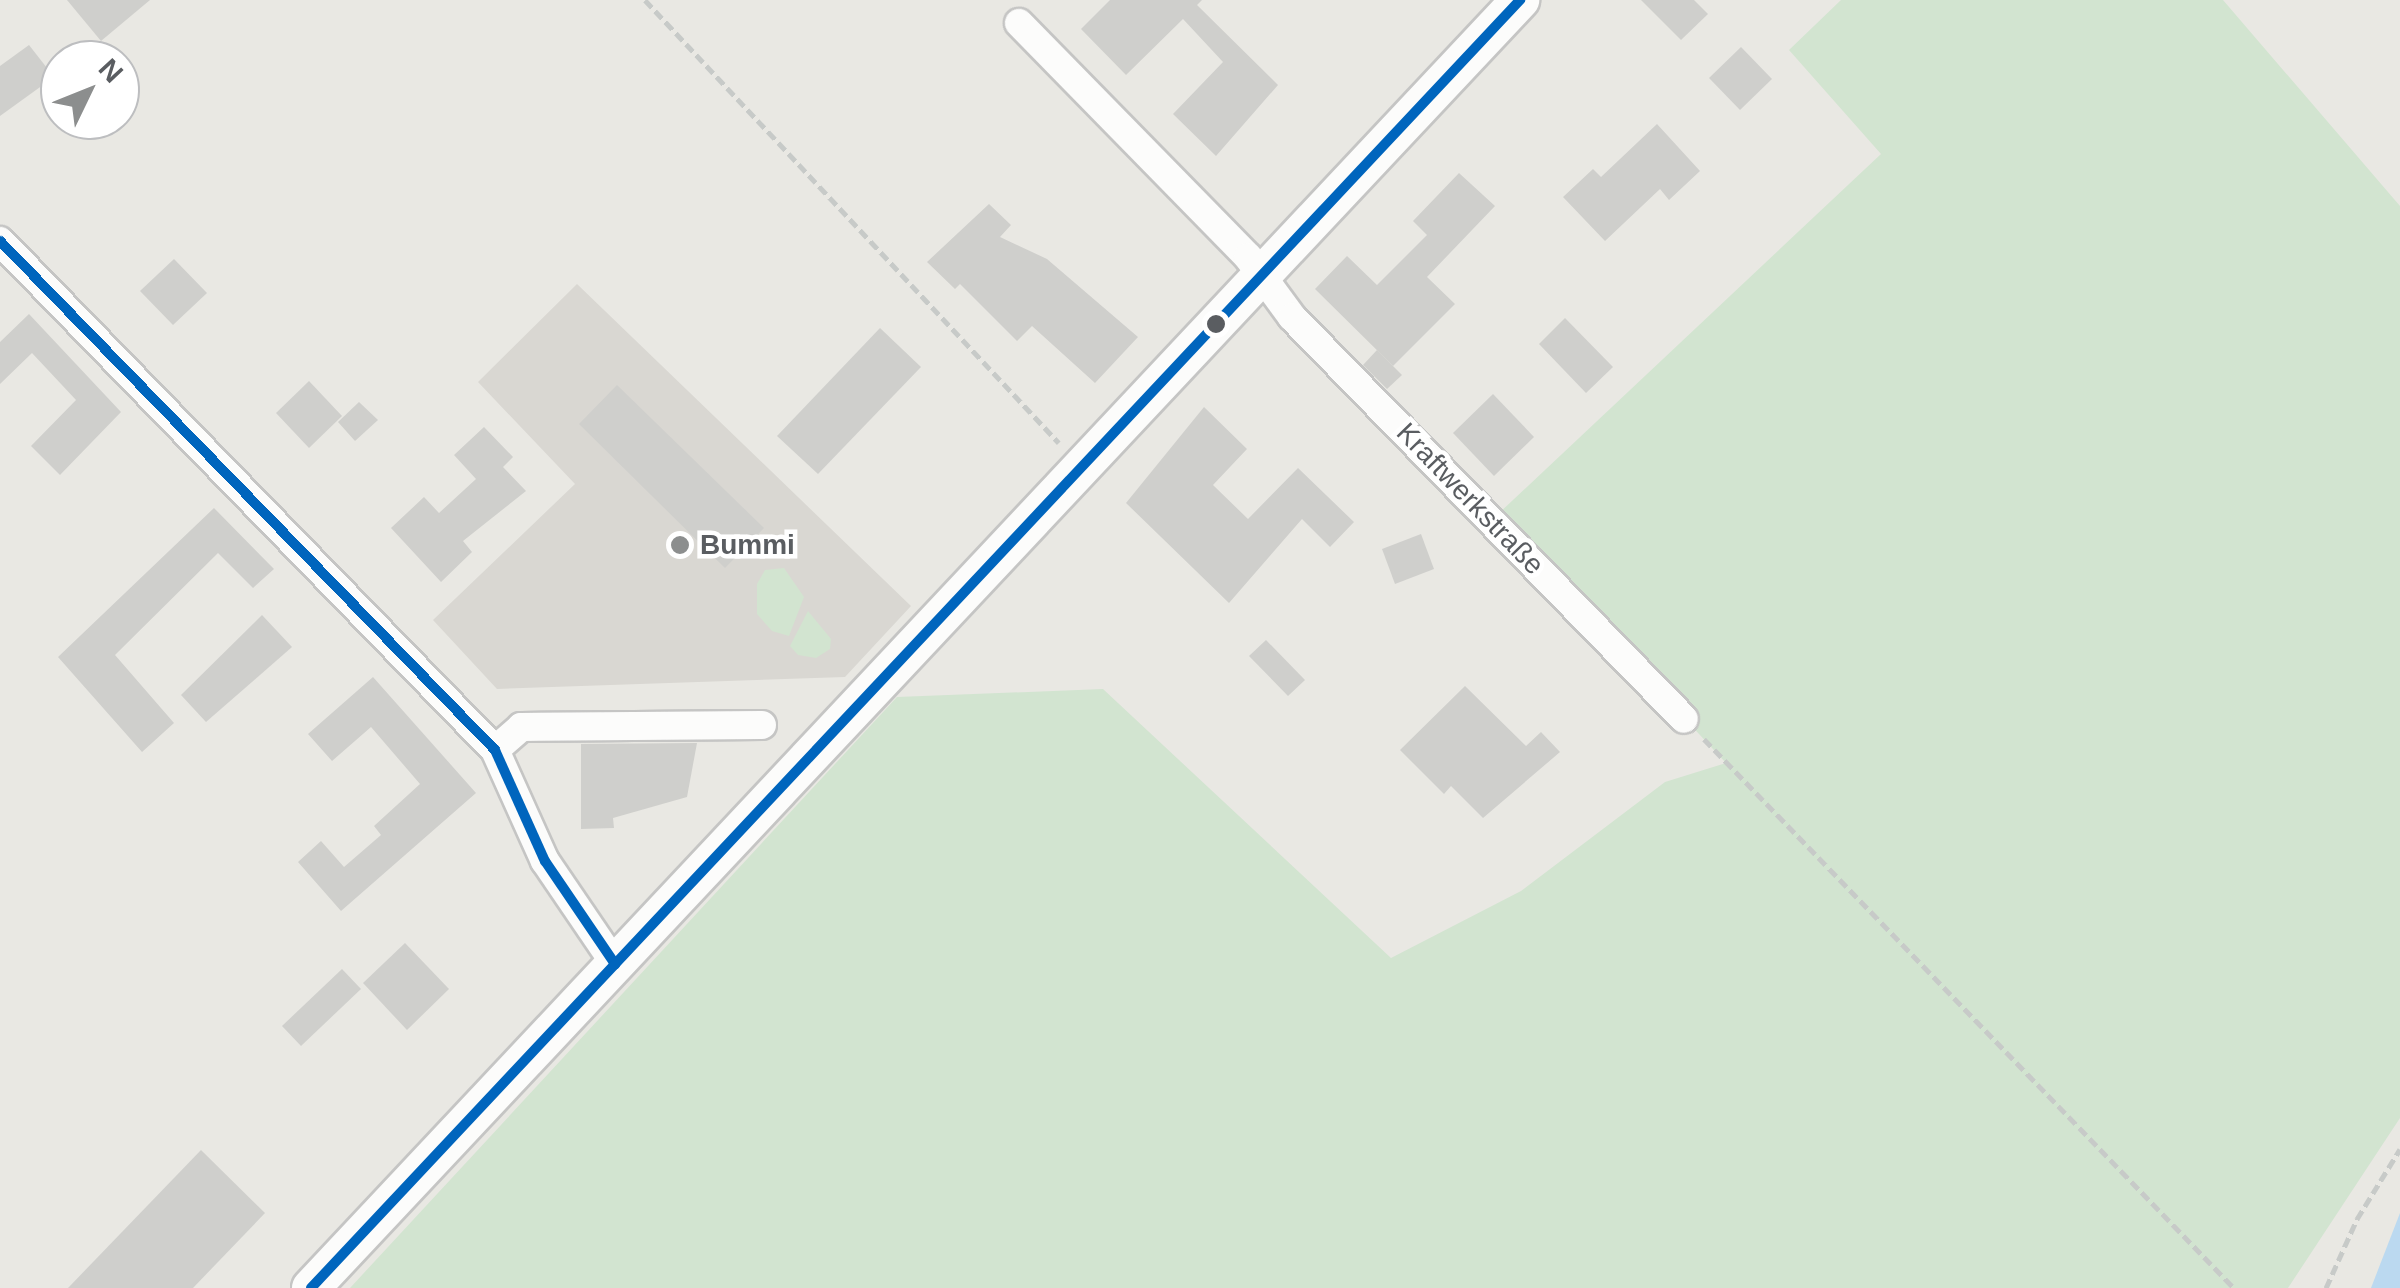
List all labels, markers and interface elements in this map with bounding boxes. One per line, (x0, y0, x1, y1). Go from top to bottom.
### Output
north arrow (40, 40, 140, 140)
text: N (93, 53, 129, 89)
unlabelled marker (1206, 314, 1226, 334)
street label: Kraftwerkstraße (1389, 416, 1551, 582)
place label: Bummi (700, 528, 795, 562)
marker: Bummi (669, 534, 691, 556)

